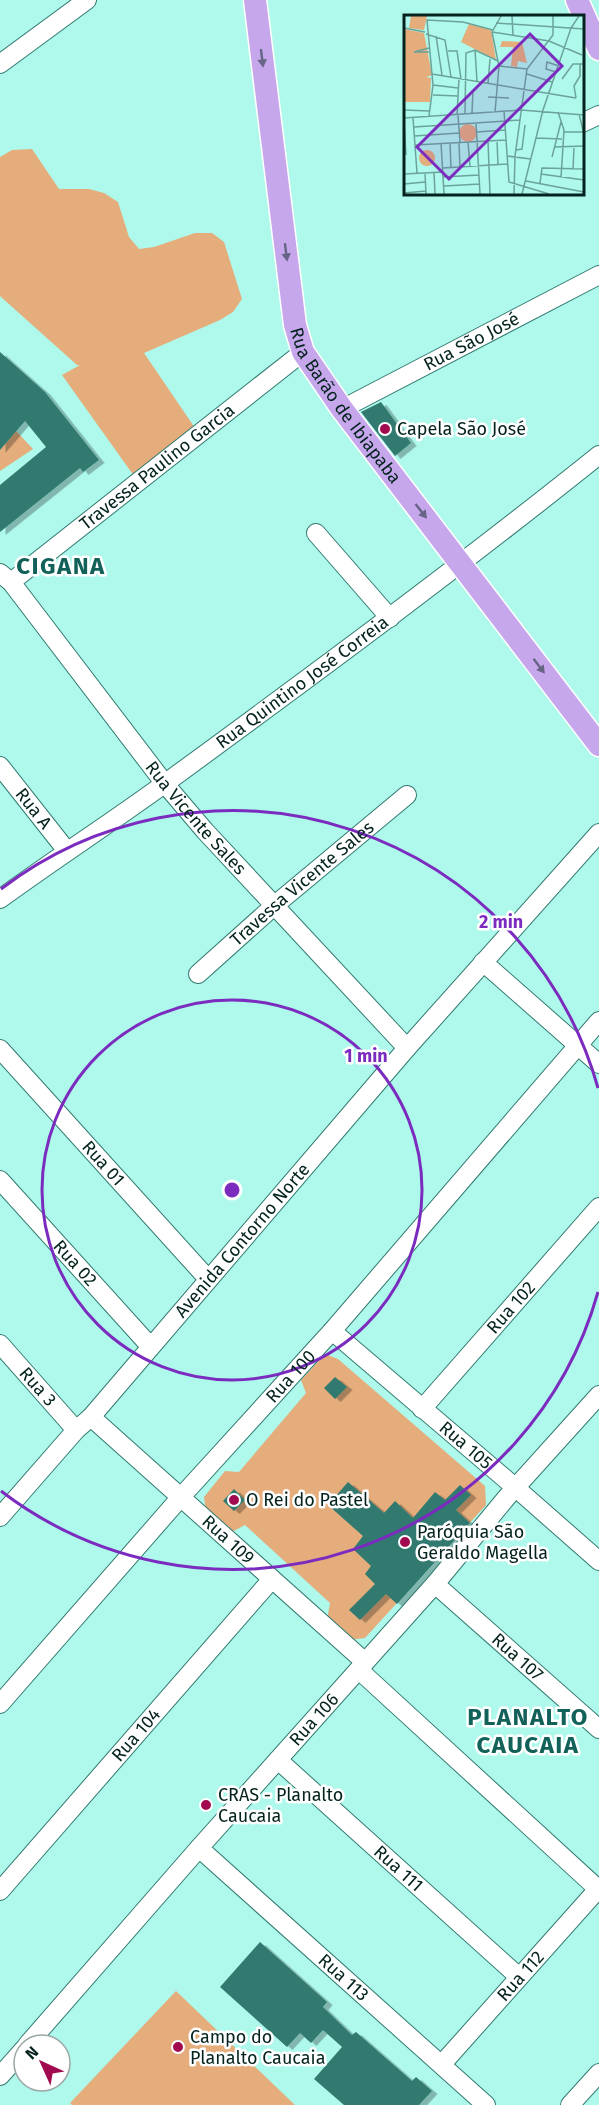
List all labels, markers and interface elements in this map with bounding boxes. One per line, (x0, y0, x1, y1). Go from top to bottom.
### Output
inset map (404, 15, 584, 195)
one-way arrow (257, 49, 267, 68)
one-way arrow (282, 242, 291, 261)
street label: Rua São José (420, 307, 523, 376)
street label: Rua Barão de Ibiapaba (285, 325, 406, 488)
street label: Travessa Paulino Garcia (75, 399, 239, 535)
place label: Capela São José (397, 418, 526, 440)
marker: Capela São José (378, 422, 392, 436)
one-way arrow (415, 502, 427, 518)
district label: CIGANA (16, 552, 106, 580)
street label: Rua Quintino José Correia (212, 611, 393, 753)
one-way arrow (533, 658, 545, 673)
street label: Rua Vicente Sales (141, 757, 251, 879)
street label: Rua A (10, 783, 57, 834)
street label: Travessa Vicente Sales (226, 816, 378, 951)
text: 2 min (479, 911, 523, 933)
text: 1 min (344, 1045, 388, 1067)
street label: Rua 01 (77, 1136, 129, 1190)
street label: Avenida Contorno Norte (170, 1159, 314, 1322)
centre of rings (222, 1180, 242, 1200)
street label: Rua 02 (49, 1235, 102, 1291)
street label: Rua 102 (482, 1277, 540, 1338)
street label: Rua 100 (261, 1345, 320, 1407)
street label: Rua 3 (15, 1363, 61, 1411)
street label: Rua 105 (435, 1416, 497, 1474)
place label: O Rei do Pastel (246, 1489, 368, 1511)
marker: O Rei do Pastel (227, 1493, 241, 1507)
street label: Rua 109 (197, 1510, 259, 1569)
place label: Paróquia São Geraldo Magella (417, 1521, 548, 1564)
marker: Paróquia São Geraldo Magella (398, 1535, 412, 1549)
street label: Rua 107 (487, 1628, 548, 1685)
street label: Rua 106 (285, 1688, 343, 1750)
district label: PLANALTO CAUCAIA (467, 1703, 589, 1759)
street label: Rua 104 (107, 1704, 165, 1766)
place label: CRAS - Planalto Caucaia (218, 1784, 343, 1827)
marker: CRAS - Planalto Caucaia (199, 1798, 213, 1812)
street label: Rua 111 (369, 1841, 428, 1896)
street label: Rua 112 (492, 1946, 549, 2006)
street label: Rua 113 (314, 1949, 373, 2006)
place label: Campo do Planalto Caucaia (190, 2026, 325, 2069)
north arrow (12, 2033, 72, 2093)
marker: Campo do Planalto Caucaia (171, 2040, 185, 2054)
text: N (21, 2042, 42, 2063)

